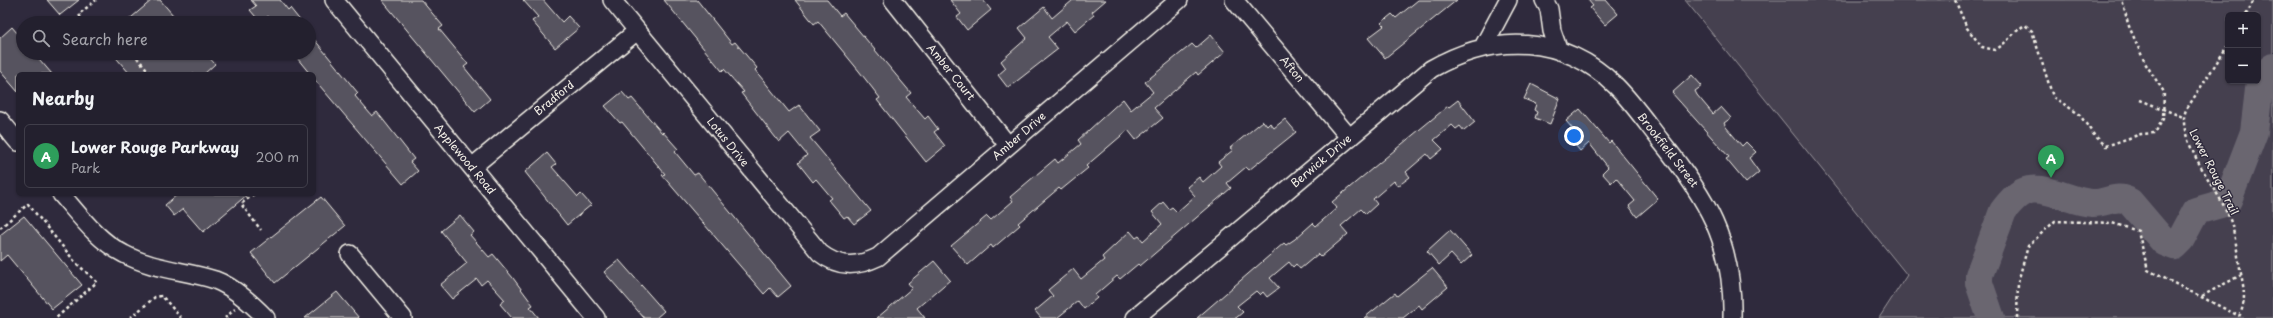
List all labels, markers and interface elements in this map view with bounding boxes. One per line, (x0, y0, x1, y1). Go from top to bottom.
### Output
map controls (2225, 12, 2261, 84)
button: + (2225, 12, 2261, 48)
search box (16, 16, 316, 60)
icon: search (30, 27, 52, 49)
text: Search here (62, 27, 148, 50)
street label: Amber Court (923, 40, 980, 104)
button: − (2225, 48, 2261, 84)
street label: Afton (1276, 52, 1309, 86)
street label: Bradford (530, 76, 578, 119)
text: Nearby (32, 85, 94, 111)
street label: Amber Drive (988, 107, 1049, 164)
street label: Brookfield Street (1634, 109, 1703, 191)
street label: Lotus Drive (703, 113, 754, 170)
street label: Applewood Road (431, 119, 500, 198)
your location (1564, 126, 1584, 146)
street label: Lower Rouge Trail (2185, 126, 2243, 218)
street label: Berwick Drive (1287, 130, 1355, 191)
text: Lower Rouge Parkway (71, 135, 239, 158)
pin: A (2038, 145, 2064, 178)
text: A (41, 147, 51, 166)
text: 200 m (256, 147, 299, 166)
text: Park (71, 158, 100, 177)

